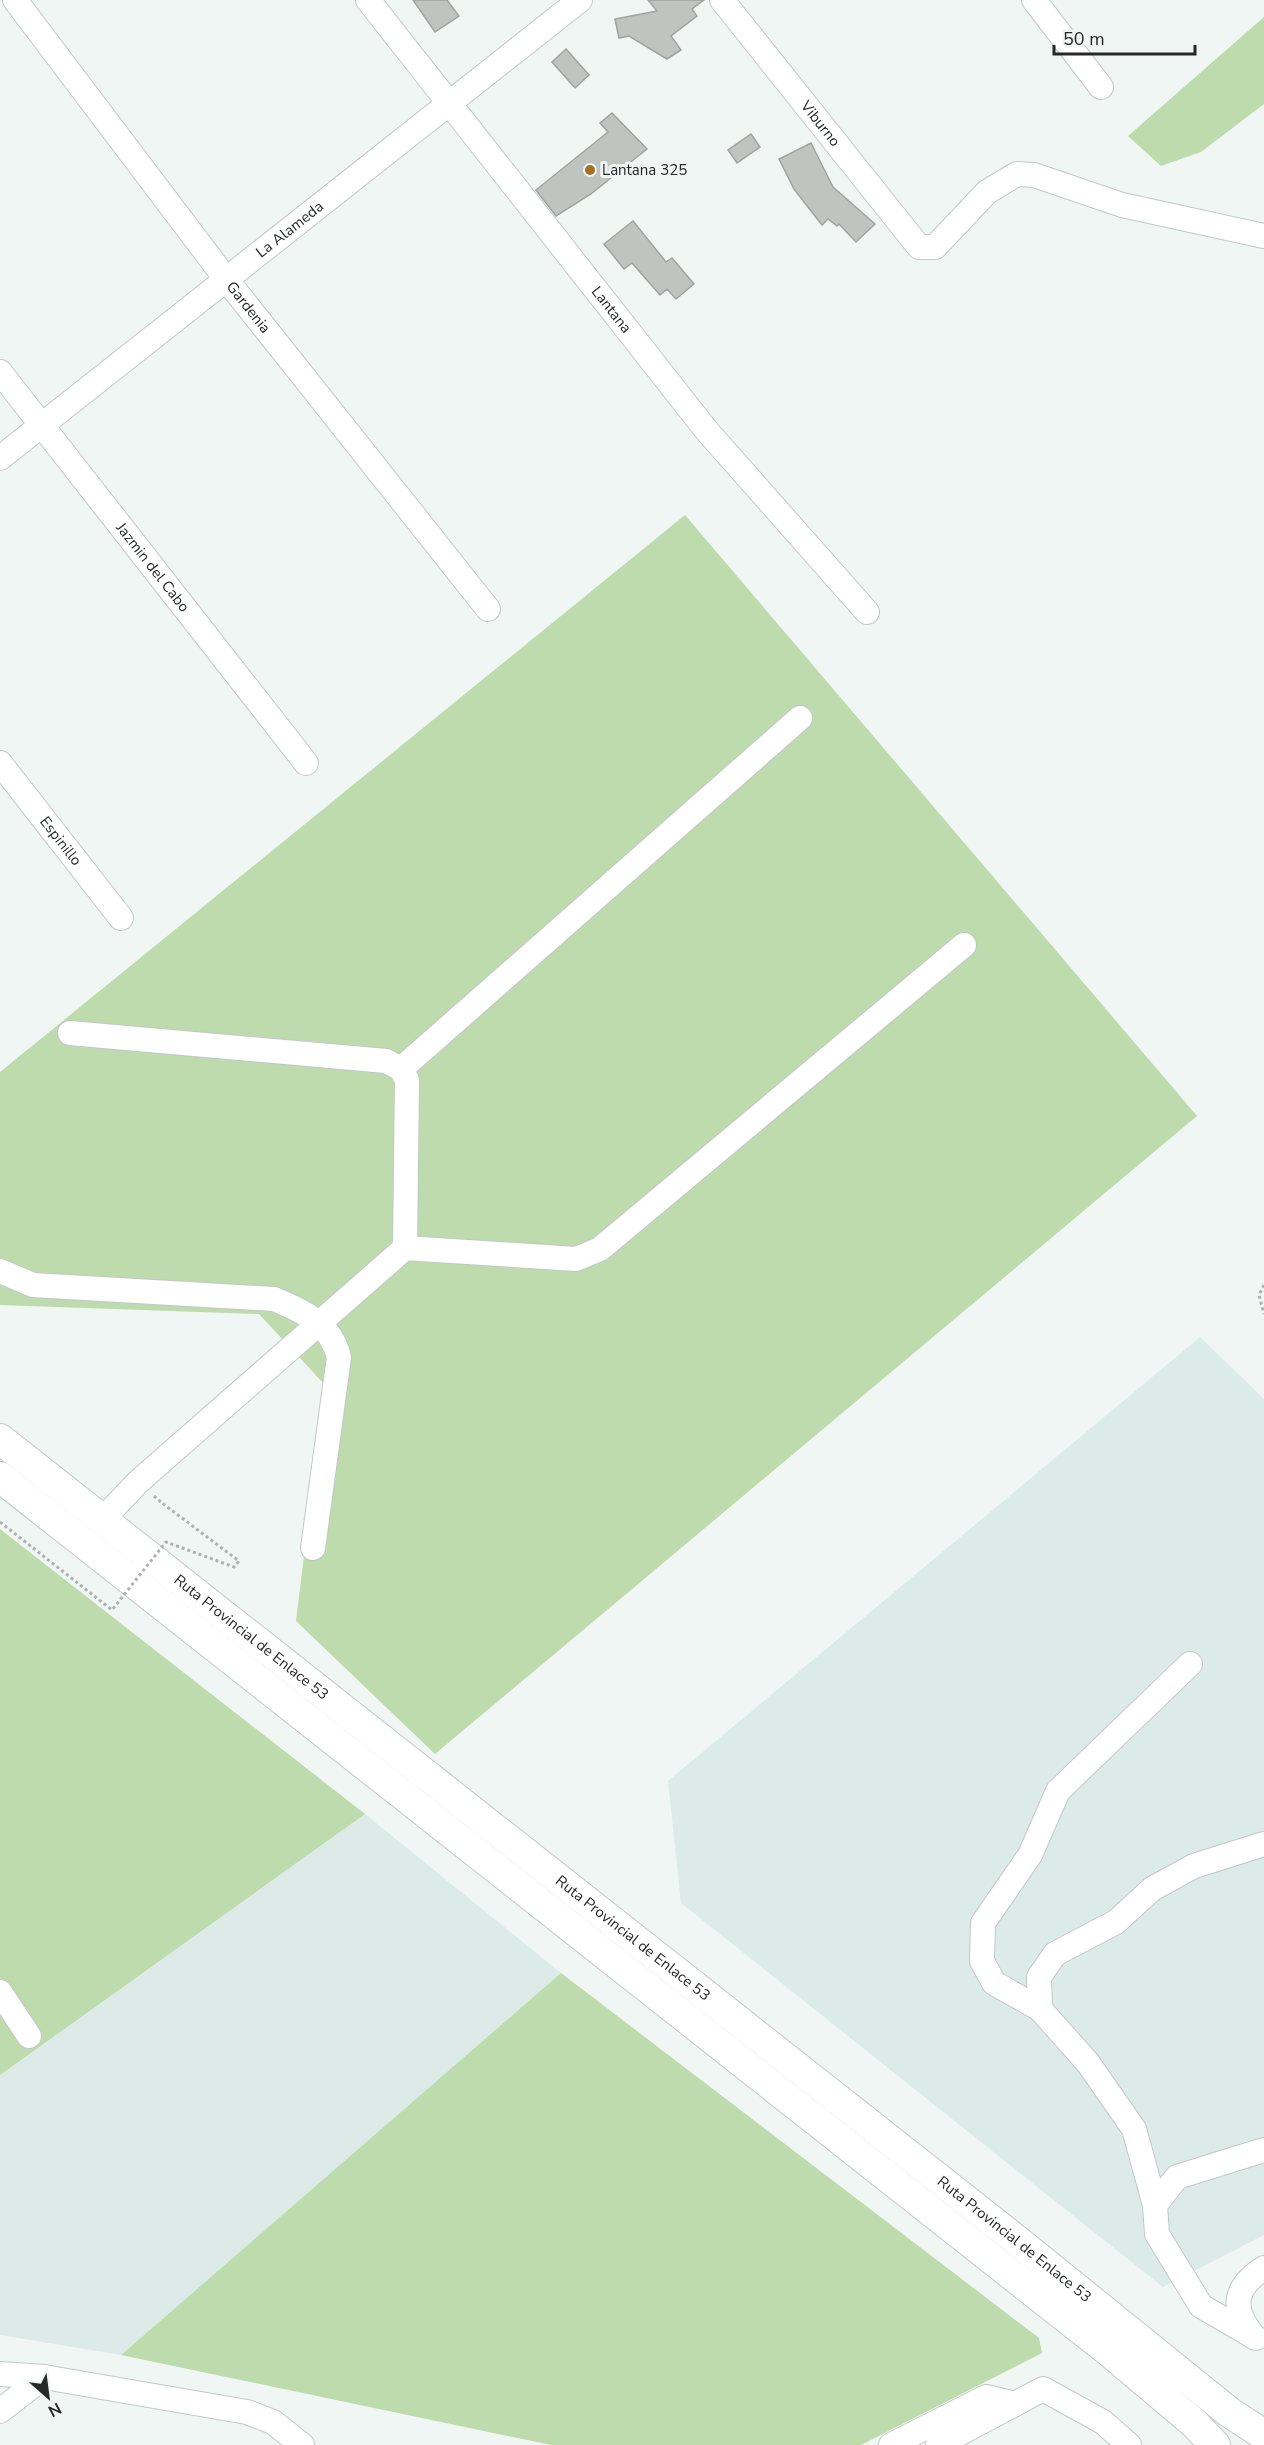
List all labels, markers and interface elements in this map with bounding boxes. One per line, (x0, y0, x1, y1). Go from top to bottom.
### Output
scale bar (1054, 18, 1195, 56)
text: 50 m (1063, 27, 1105, 51)
street label: Viburno (795, 96, 845, 151)
place label: Lantana 325 (602, 160, 687, 180)
marker: Lantana 325 (583, 163, 597, 177)
street label: La Alameda (252, 196, 328, 262)
street label: Gardenia (222, 277, 275, 337)
street label: Lantana (587, 282, 636, 337)
street label: Jazmin del Cabo (111, 518, 194, 616)
street label: Espinillo (35, 812, 86, 870)
street label: Ruta Provincial de Enlace 53 (170, 1570, 333, 1704)
street label: Ruta Provincial de Enlace 53 (551, 1871, 715, 2005)
street label: Ruta Provincial de Enlace 53 (933, 2172, 1096, 2307)
north arrow (18, 2367, 78, 2427)
text: N (44, 2397, 65, 2422)

